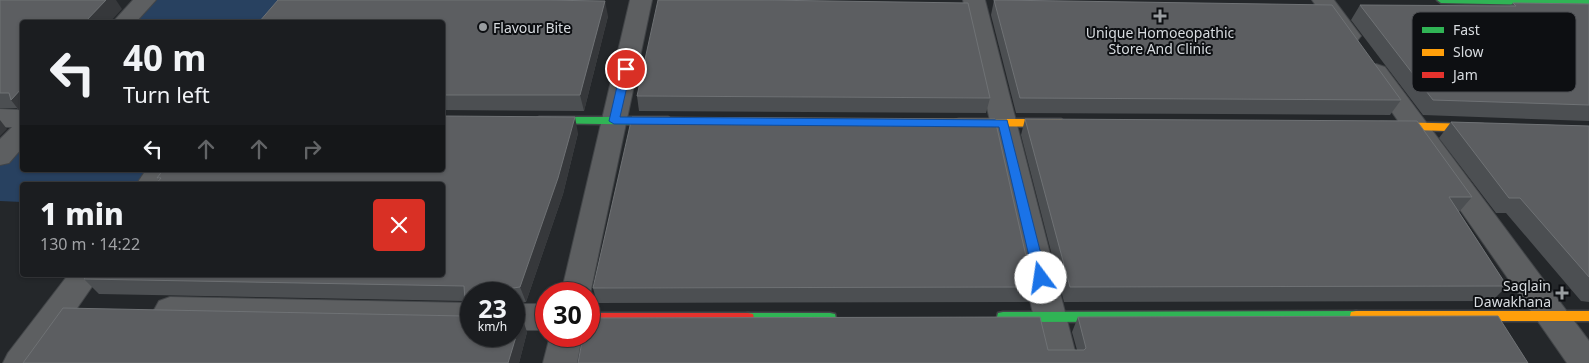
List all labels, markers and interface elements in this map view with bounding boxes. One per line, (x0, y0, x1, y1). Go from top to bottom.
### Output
marker: Unique Homoeopathic Store And Clinic (1154, 10, 1166, 22)
legend (1412, 12, 1576, 92)
place label: Flavour Bite (493, 18, 571, 37)
text: Fast (1453, 20, 1480, 39)
marker: Flavour Bite (477, 21, 489, 33)
place label: Unique Homoeopathic Store And Clinic (1086, 23, 1235, 58)
text: 40 m (123, 34, 206, 81)
icon: left (40, 40, 105, 105)
text: Slow (1453, 42, 1484, 61)
pin (605, 48, 647, 90)
icon: arrive (612, 55, 640, 83)
text: Jam (1451, 65, 1478, 84)
text: Turn left (123, 79, 210, 109)
icon: left (139, 135, 167, 163)
icon: ahead (192, 135, 220, 163)
icon: ahead (245, 135, 273, 163)
icon: right (298, 135, 326, 163)
text: 1 min (40, 193, 124, 234)
button: close (373, 199, 425, 251)
text: 130 m · 14:22 (40, 233, 140, 255)
position arrow (1014, 251, 1066, 303)
place label: Saqlain Dawakhana (1474, 276, 1551, 311)
speed limit sign: 30 (535, 282, 600, 347)
marker: Saqlain Dawakhana (1555, 286, 1569, 300)
text: 23 (478, 291, 507, 325)
text: km/h (478, 318, 507, 335)

